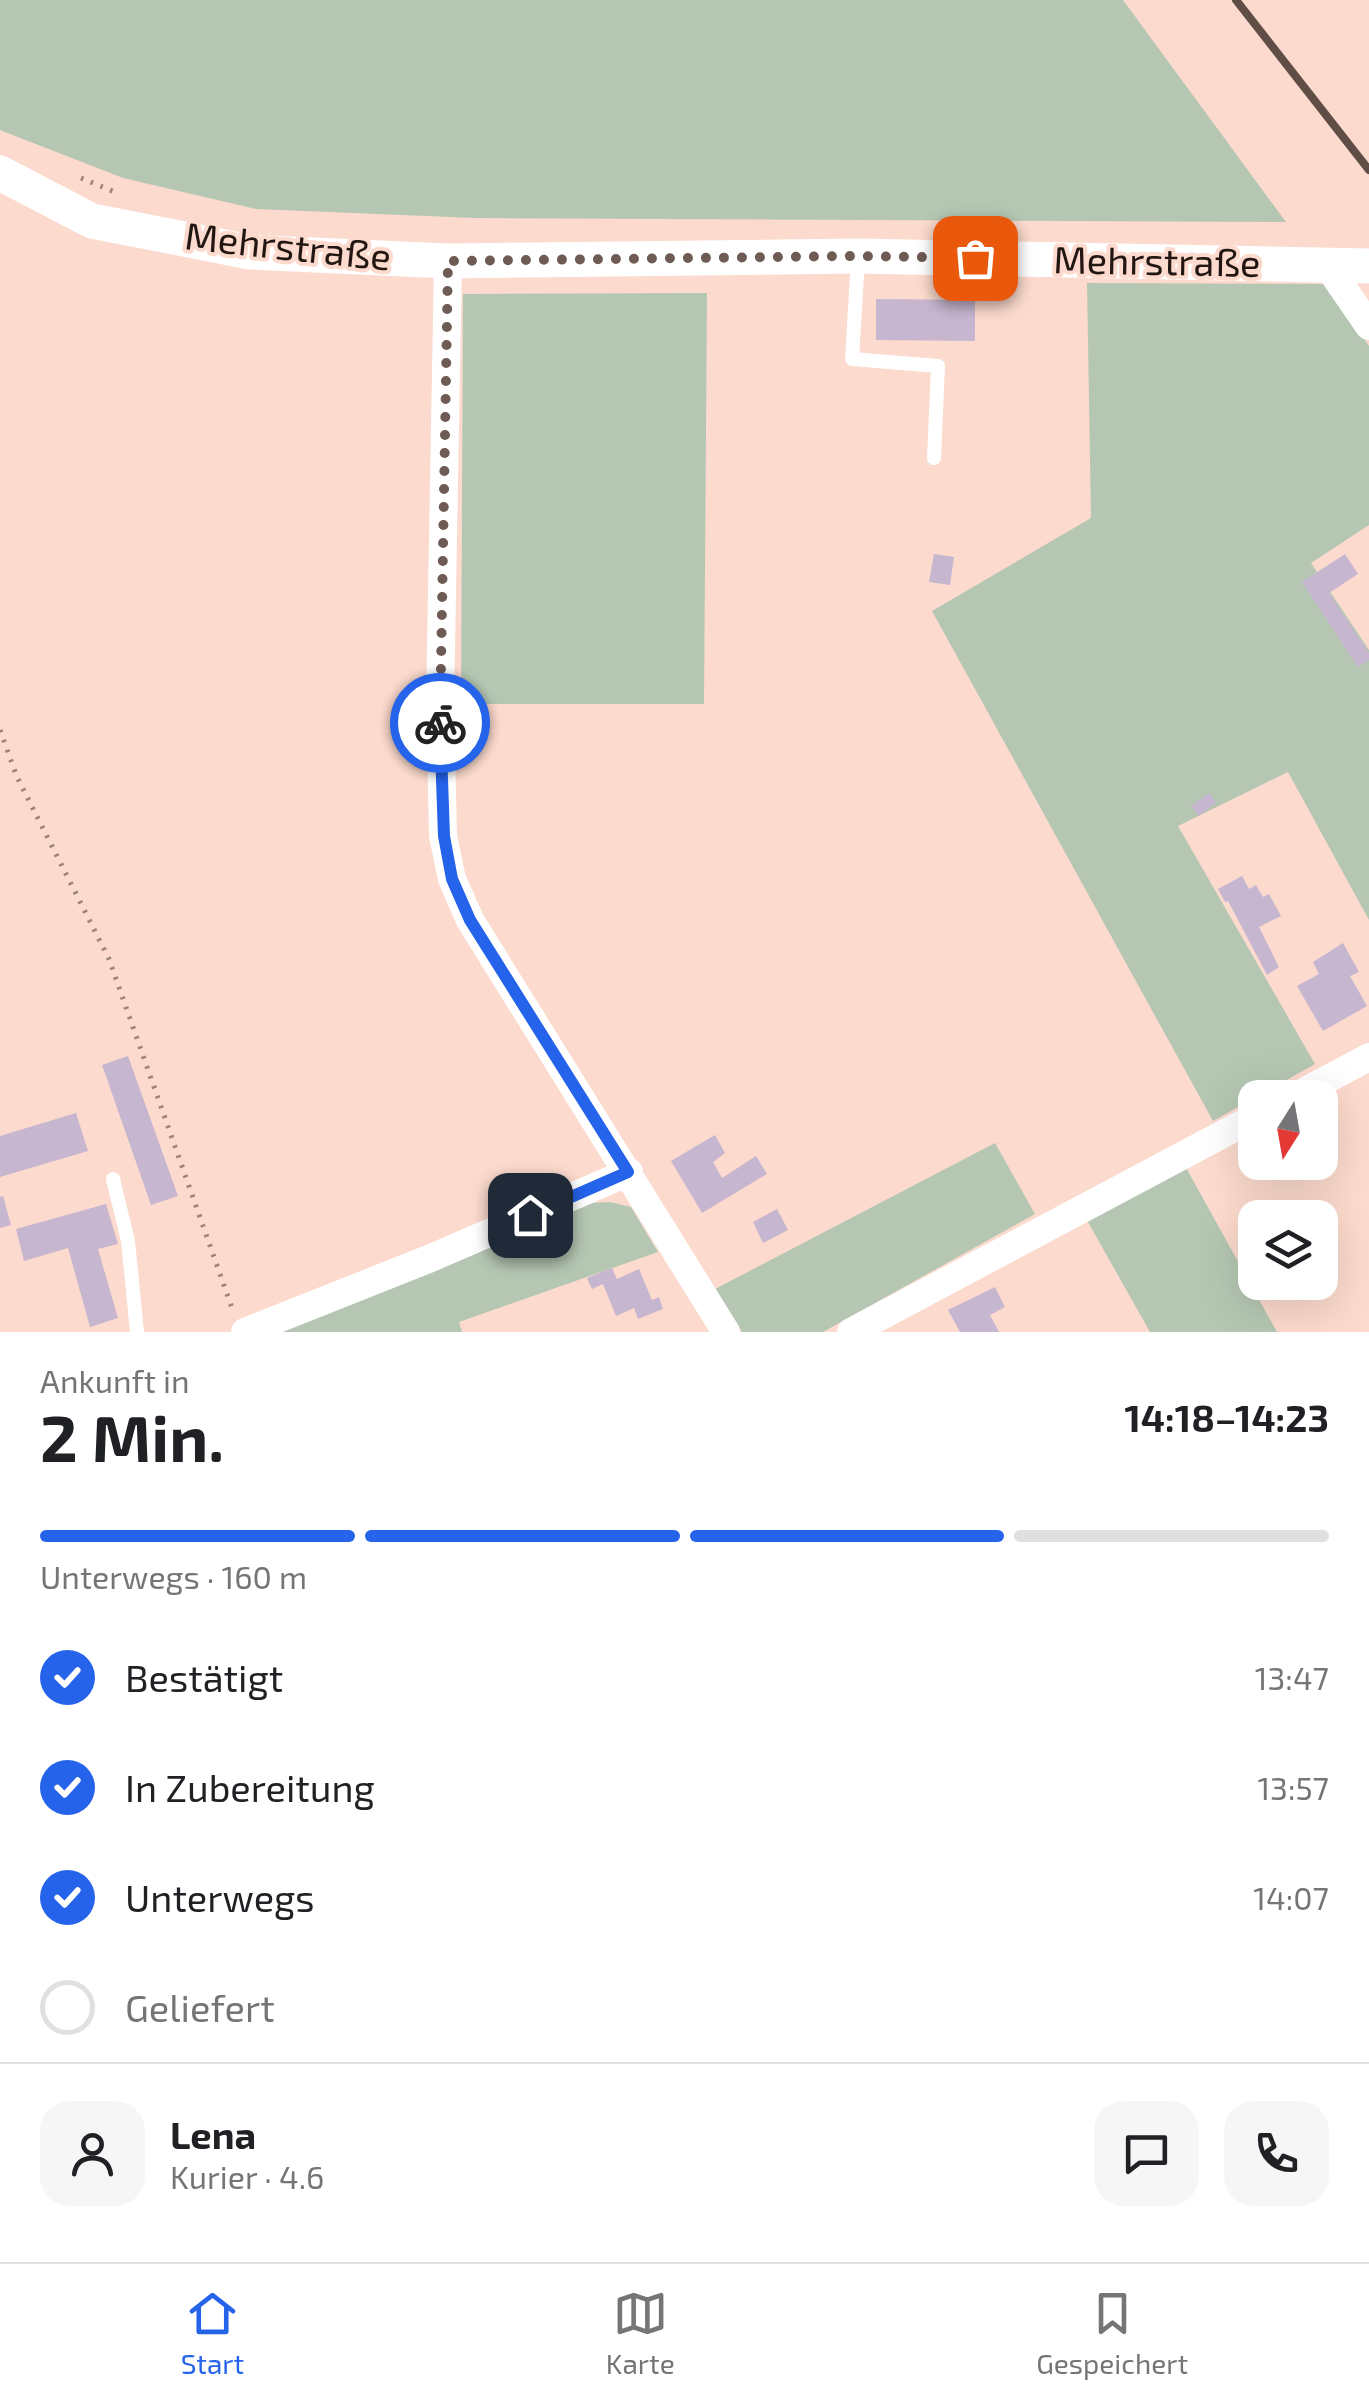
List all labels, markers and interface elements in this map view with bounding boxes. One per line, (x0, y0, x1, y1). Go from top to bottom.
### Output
street label: Mehrstraße (183, 211, 394, 279)
pin (933, 216, 1018, 301)
icon: bag (948, 231, 1003, 286)
street label: Mehrstraße (1053, 235, 1261, 285)
courier (390, 673, 490, 773)
icon: bike (413, 696, 468, 751)
north arrow (1238, 1080, 1338, 1180)
map controls (1238, 1080, 1338, 1300)
pin (488, 1173, 573, 1258)
icon: home (503, 1188, 558, 1243)
button: layers (1238, 1200, 1338, 1300)
text: Ankunft in (40, 1361, 190, 1399)
text: 14:18–14:23 (1124, 1394, 1329, 1440)
text: 2 Min. (40, 1397, 224, 1475)
text: Unterwegs · 160 m (40, 1557, 307, 1595)
icon: check (40, 1650, 95, 1705)
text: Bestätigt (125, 1654, 283, 1700)
text: 13:47 (1255, 1658, 1329, 1696)
icon: check (40, 1760, 95, 1815)
text: In Zubereitung (125, 1764, 375, 1810)
text: 13:57 (1257, 1768, 1329, 1806)
icon: check (40, 1870, 95, 1925)
text: Unterwegs (125, 1874, 315, 1920)
text: 14:07 (1253, 1878, 1329, 1916)
text: Geliefert (125, 1984, 275, 2030)
button: person (40, 2101, 145, 2206)
button: chat (1094, 2101, 1199, 2206)
button: phone (1224, 2101, 1329, 2206)
text: Lena (170, 2111, 256, 2157)
text: Kurier · 4.6 (170, 2157, 324, 2195)
tab: Start (181, 2286, 244, 2380)
tab: Karte (606, 2286, 675, 2380)
tab: Gespeichert (1036, 2286, 1188, 2380)

